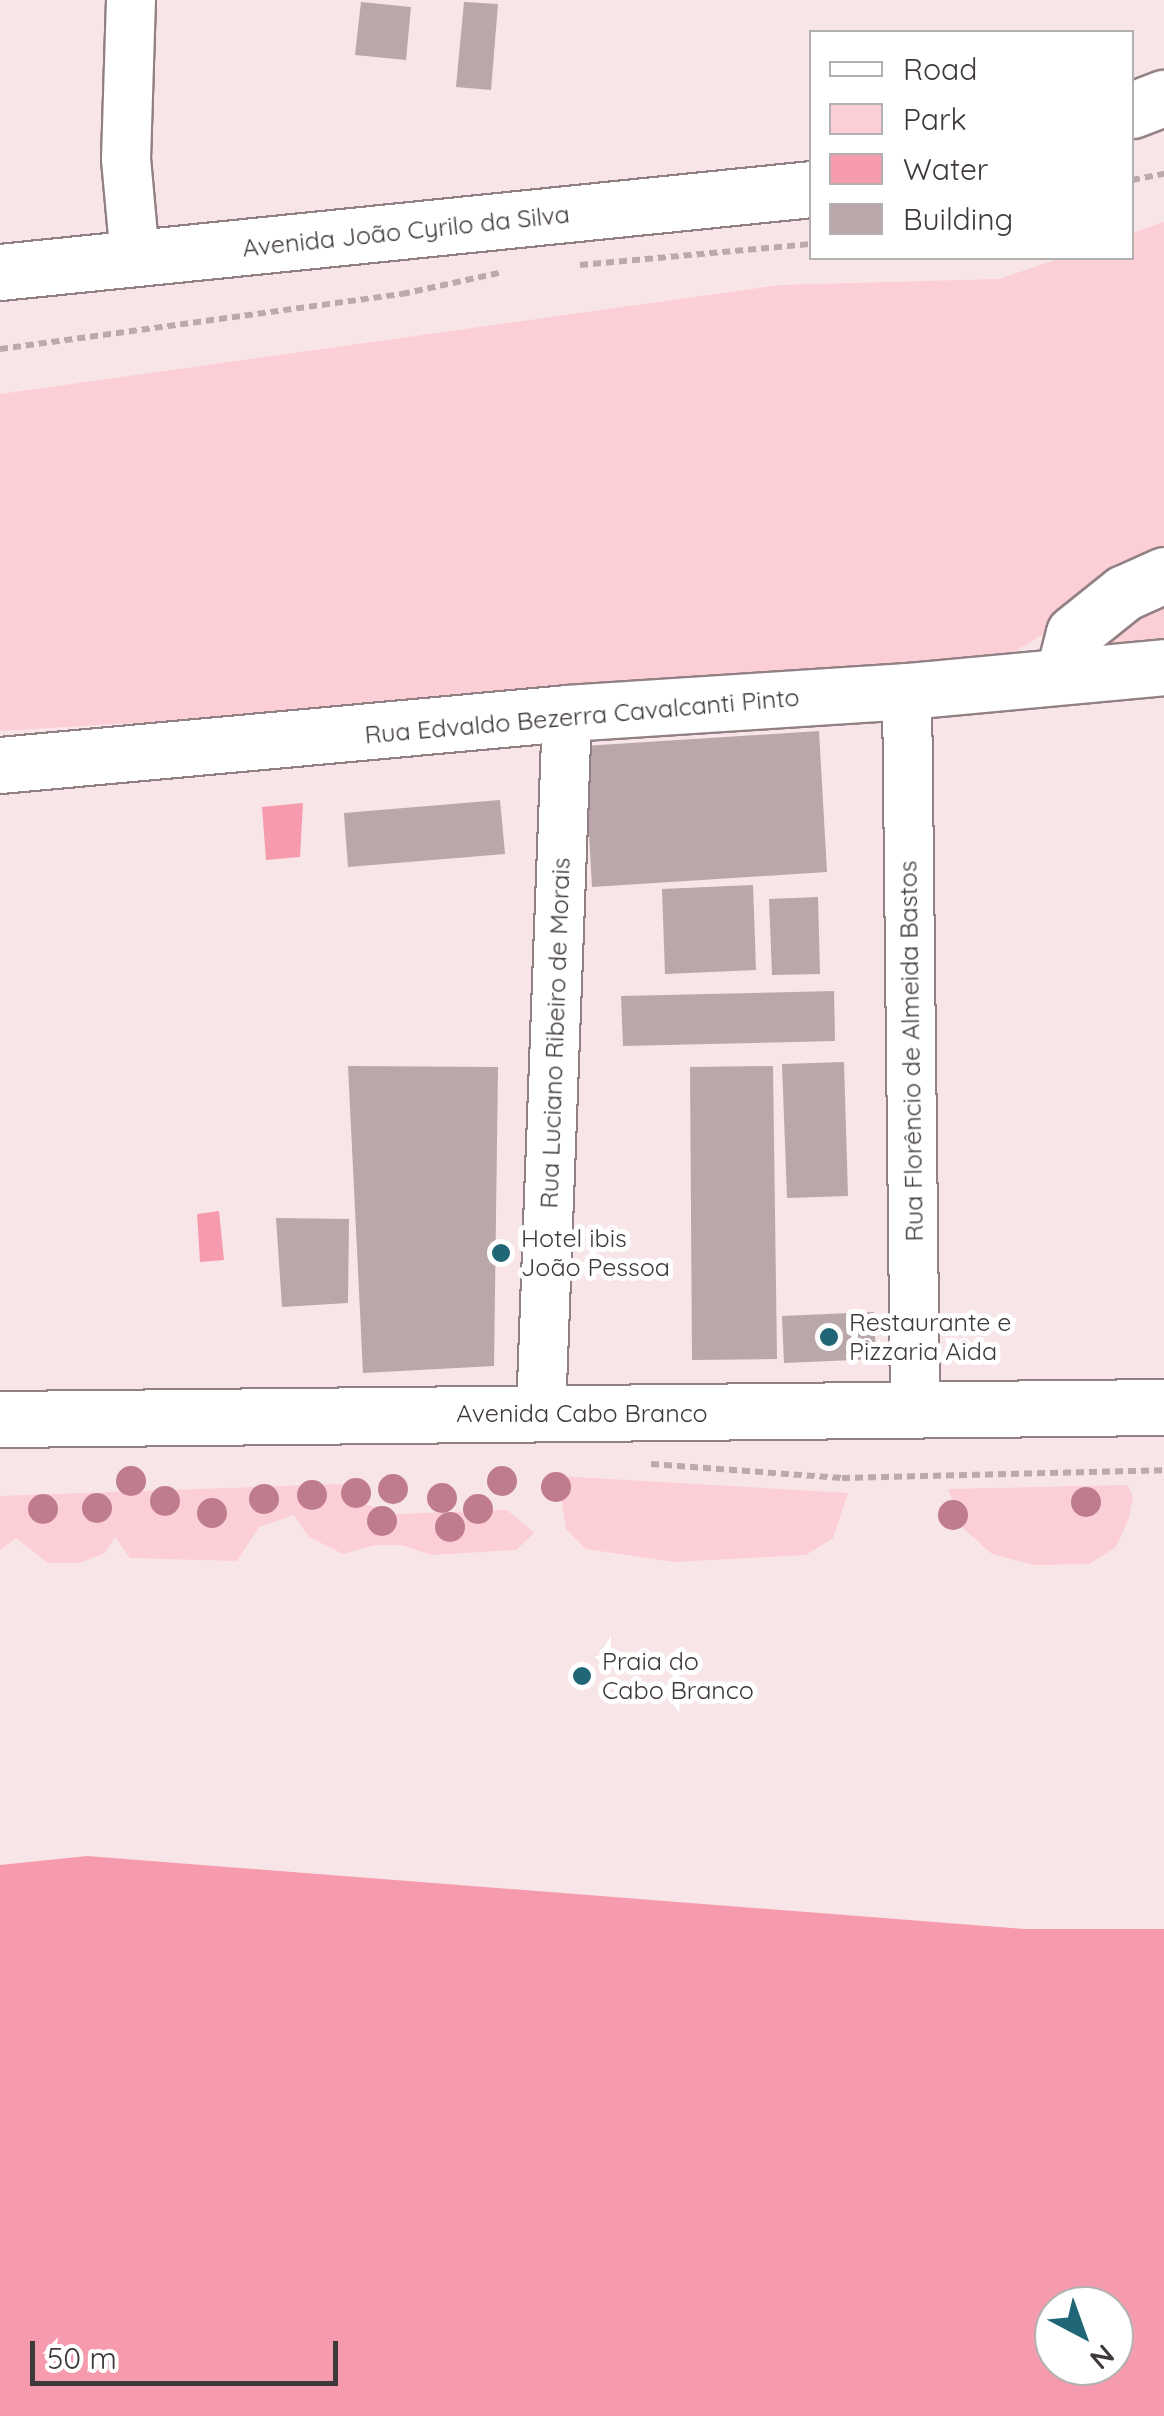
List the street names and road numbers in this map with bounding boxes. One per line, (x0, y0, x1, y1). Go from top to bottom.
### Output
street label: Avenida João Cyrilo da Silva (241, 199, 571, 263)
street label: Rua Edvaldo Bezerra Cavalcanti Pinto (363, 682, 801, 750)
street label: Rua Luciano Ribeiro de Morais (534, 857, 576, 1209)
street label: Rua Florêncio de Almeida Bastos (893, 860, 929, 1242)
street label: Avenida Cabo Branco (456, 1398, 708, 1428)

